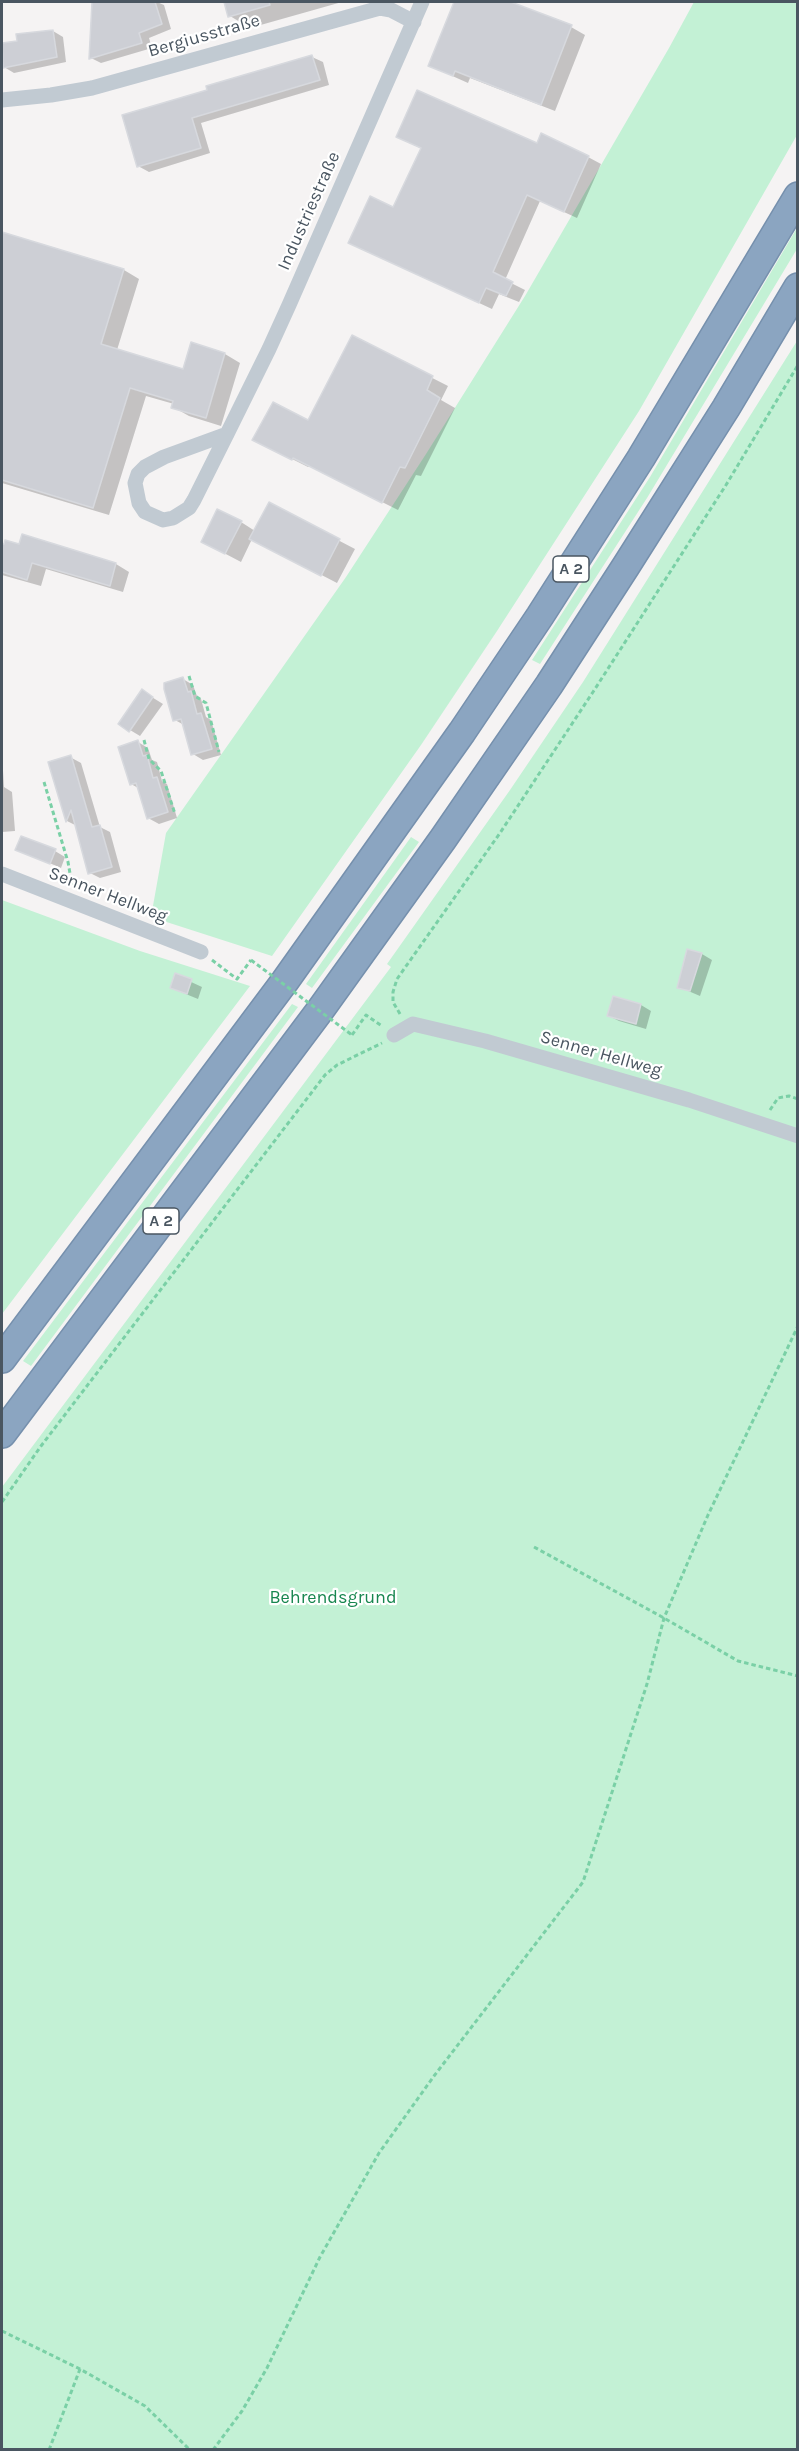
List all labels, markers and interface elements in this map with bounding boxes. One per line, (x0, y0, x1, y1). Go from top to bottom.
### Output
street label: Bergiusstraße (146, 10, 262, 62)
street label: Industriestraße (273, 148, 345, 274)
road number: A 2 (553, 556, 589, 582)
street label: Senner Hellweg (45, 862, 171, 928)
street label: Senner Hellweg (538, 1026, 664, 1082)
road number: A 2 (143, 1208, 179, 1234)
park label: Behrendsgrund (269, 1587, 397, 1609)

